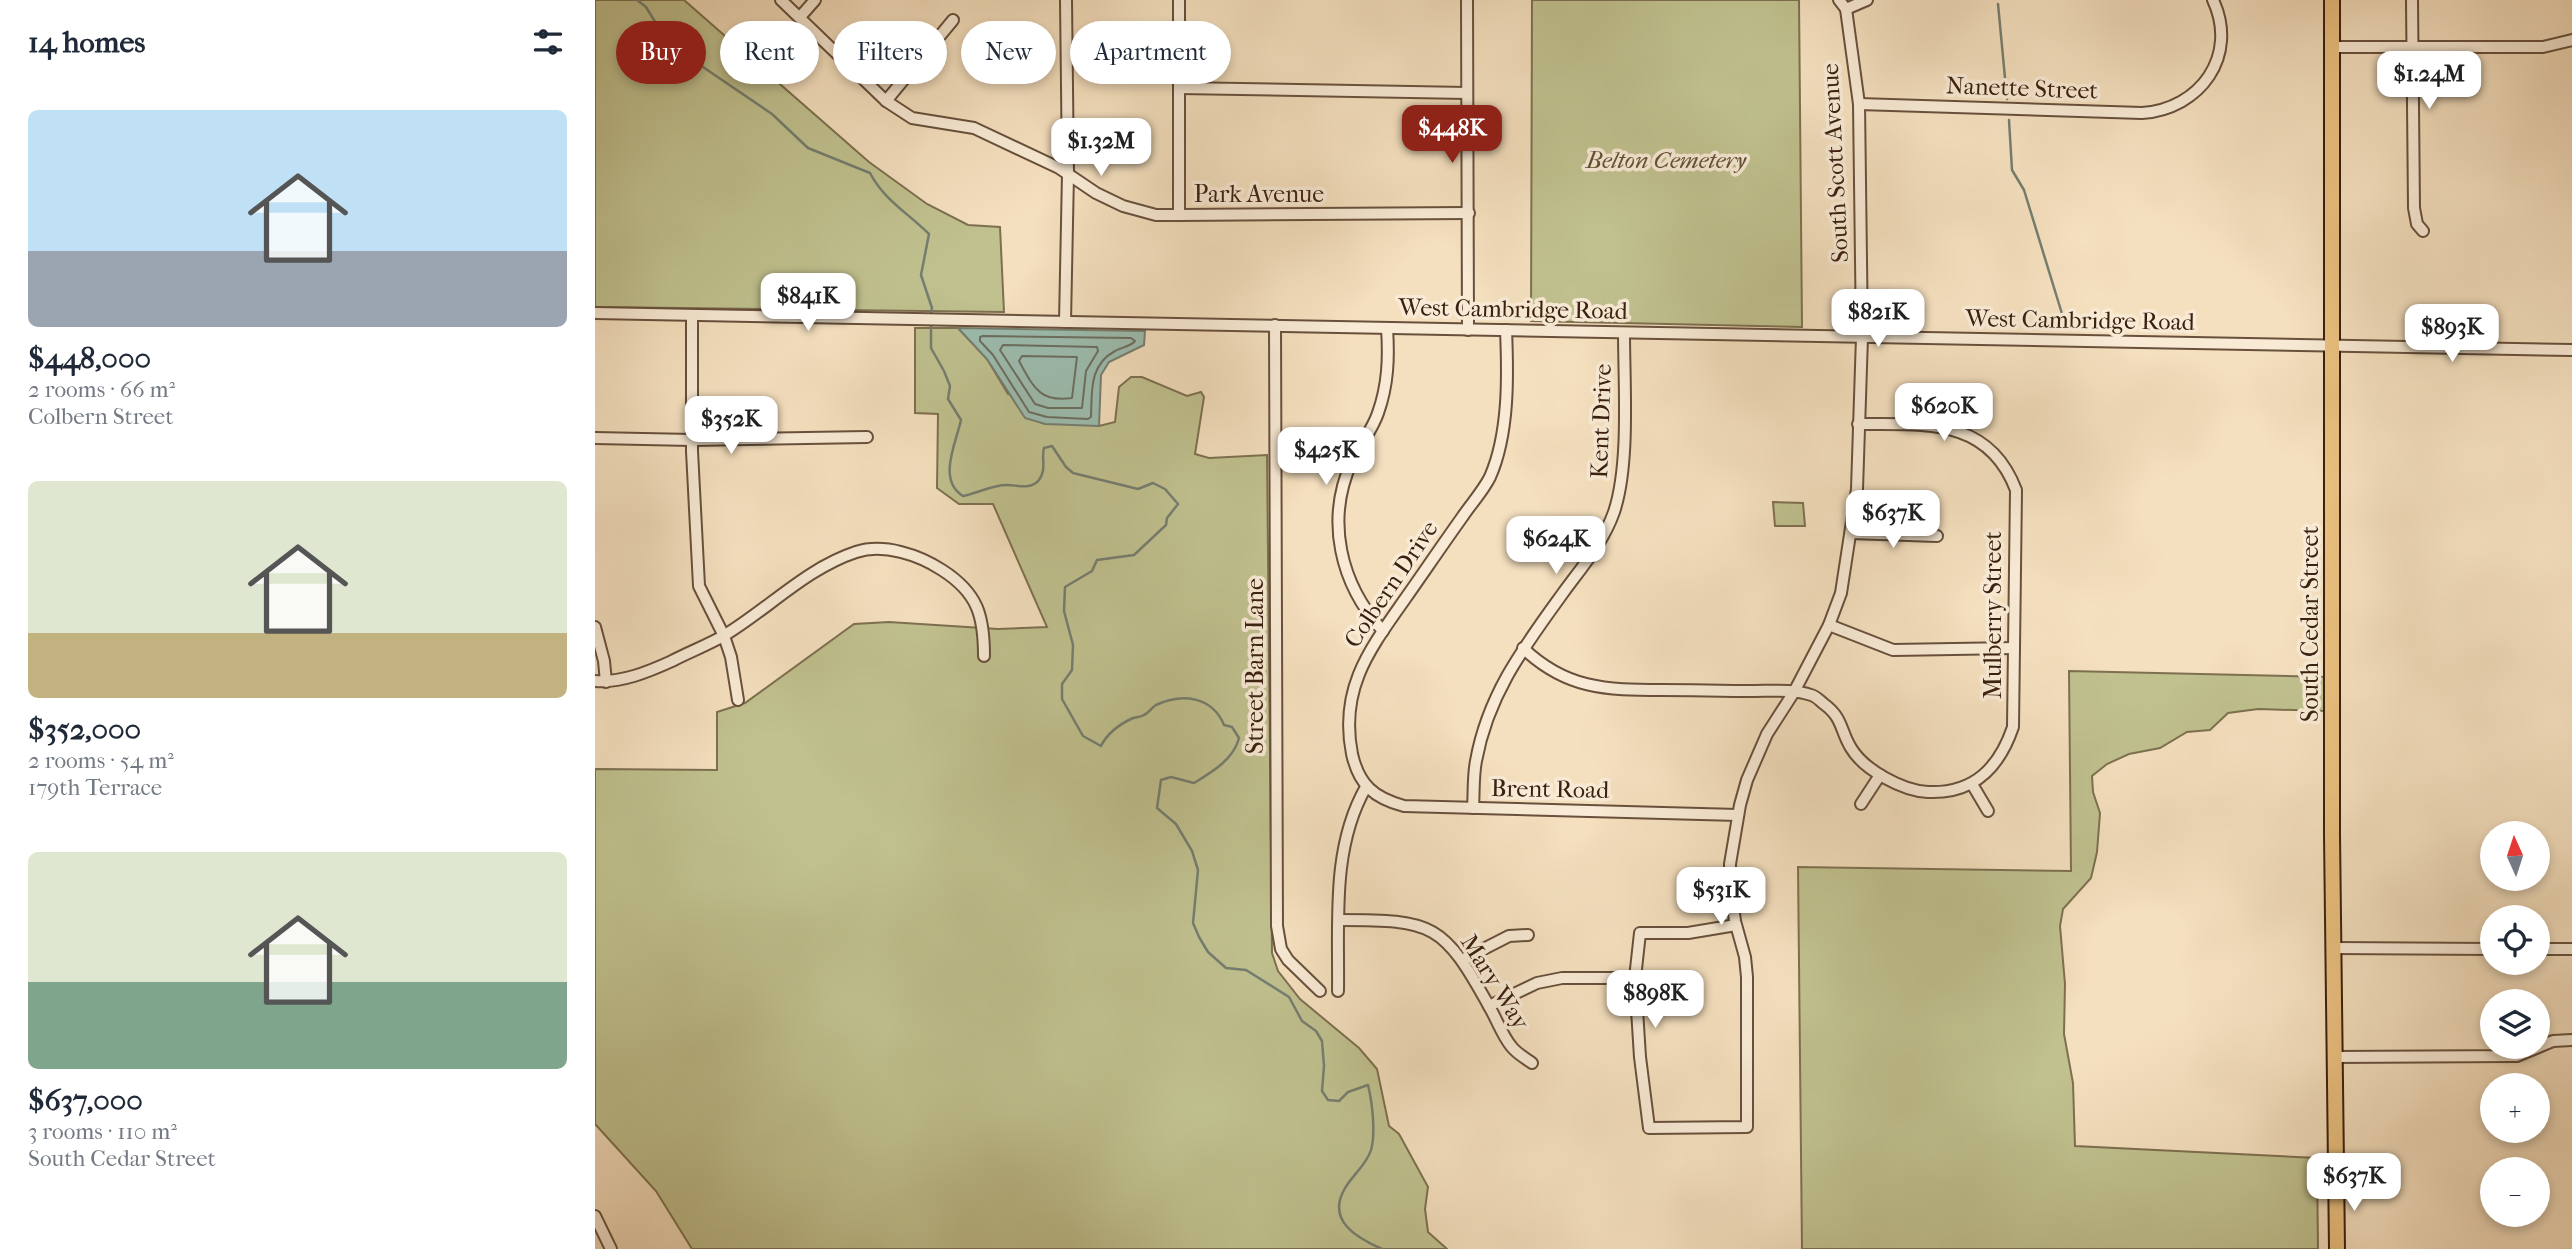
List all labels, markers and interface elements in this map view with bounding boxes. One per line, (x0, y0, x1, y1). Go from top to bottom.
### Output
chip: Buy (616, 21, 706, 84)
chip: Rent (720, 21, 819, 84)
chip: Filters (833, 21, 947, 84)
chip: New (961, 21, 1056, 84)
chip: Apartment (1070, 21, 1231, 84)
icon: filters (529, 23, 567, 61)
text: 14 homes (28, 25, 145, 60)
pin: $1.24M (2372, 52, 2486, 111)
text: $1.24M (2393, 60, 2465, 87)
street label: South Scott Avenue (1816, 62, 1854, 264)
street label: Nanette Street (1946, 71, 2099, 105)
pin: $448K (1403, 106, 1501, 165)
text: $448K (1418, 114, 1486, 141)
pin: $1.32M (1044, 118, 1158, 178)
text: $1.32M (1067, 127, 1135, 154)
park label: Belton Cemetery (1584, 146, 1747, 174)
icon: home (235, 155, 361, 281)
street label: Park Avenue (1194, 180, 1324, 208)
pin: $841K (759, 274, 857, 333)
text: $841K (777, 282, 839, 309)
pin: $821K (1829, 290, 1927, 349)
street label: West Cambridge Road (1397, 293, 1629, 325)
text: $821K (1848, 298, 1908, 325)
street label: West Cambridge Road (1964, 304, 2196, 336)
pin: $893K (2403, 304, 2501, 364)
text: $893K (2421, 313, 2483, 340)
text: $448,000 (28, 341, 151, 376)
street label: Kent Drive (1585, 363, 1617, 479)
text: 2 rooms · 66 m² (28, 376, 175, 403)
pin: $620K (1895, 384, 1993, 443)
text: $620K (1911, 392, 1977, 419)
pin: $352K (682, 396, 780, 456)
text: Colbern Street (28, 403, 173, 430)
text: $352K (701, 405, 761, 432)
pin: $425K (1277, 428, 1375, 487)
text: $425K (1294, 436, 1358, 463)
pin: $637K (1844, 490, 1942, 550)
text: $637K (1862, 499, 1924, 526)
street label: Colbern Drive (1338, 515, 1444, 653)
pin: $624K (1507, 516, 1605, 576)
text: $624K (1522, 525, 1590, 552)
icon: home (235, 526, 361, 652)
street label: South Cedar Street (2296, 526, 2324, 722)
street label: Mulberry Street (1979, 531, 2007, 699)
street label: Street Barn Lane (1241, 578, 1269, 754)
text: $352,000 (28, 712, 141, 747)
text: 2 rooms · 54 m² (28, 747, 174, 774)
text: 179th Terrace (28, 774, 162, 801)
street label: Brent Road (1491, 774, 1610, 804)
north arrow (2480, 821, 2550, 891)
map controls (2480, 821, 2550, 1227)
pin: $531K (1672, 867, 1770, 927)
text: $531K (1693, 876, 1749, 903)
icon: home (235, 897, 361, 1023)
button: locate (2480, 905, 2550, 975)
street label: Mary Way (1455, 929, 1536, 1036)
pin: $898K (1606, 970, 1704, 1030)
text: $898K (1623, 979, 1687, 1006)
button: layers (2480, 989, 2550, 1059)
button: + (2480, 1073, 2550, 1143)
text: $637,000 (28, 1083, 143, 1118)
text: 3 rooms · 110 m² (28, 1118, 177, 1145)
text: South Cedar Street (28, 1145, 216, 1172)
pin: $637K (2305, 1154, 2403, 1213)
button: − (2480, 1157, 2550, 1227)
text: $637K (2323, 1162, 2385, 1189)

